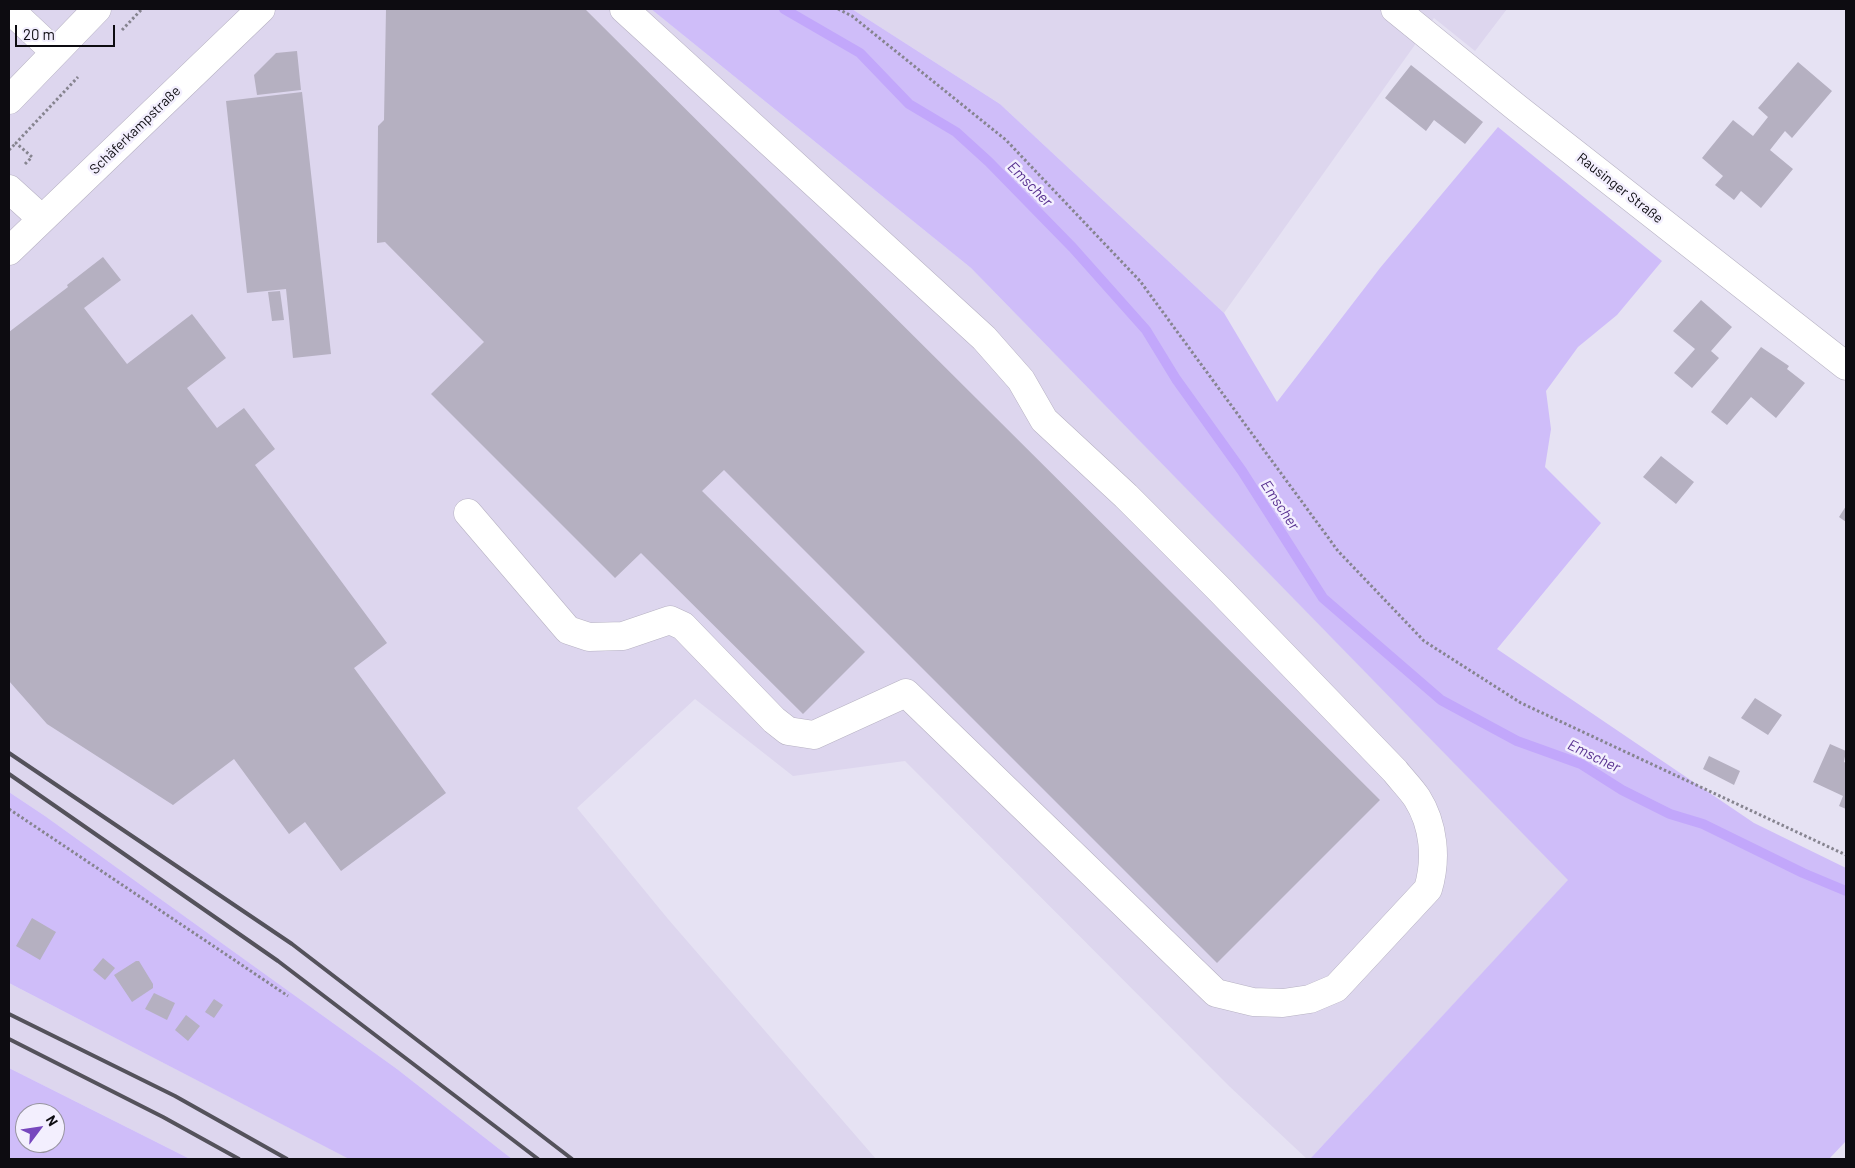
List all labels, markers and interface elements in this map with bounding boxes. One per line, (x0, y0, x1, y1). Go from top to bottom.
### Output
scale bar (18, 15, 118, 47)
text: 20 m (23, 25, 55, 43)
street label: Schäferkampstraße (86, 82, 184, 178)
street label: Rausinger Straße (1574, 149, 1666, 227)
water label: Emscher (1004, 158, 1056, 210)
water label: Emscher (1257, 477, 1303, 533)
water label: Emscher (1565, 736, 1623, 776)
north arrow (15, 1103, 65, 1153)
text: N (43, 1112, 62, 1129)

